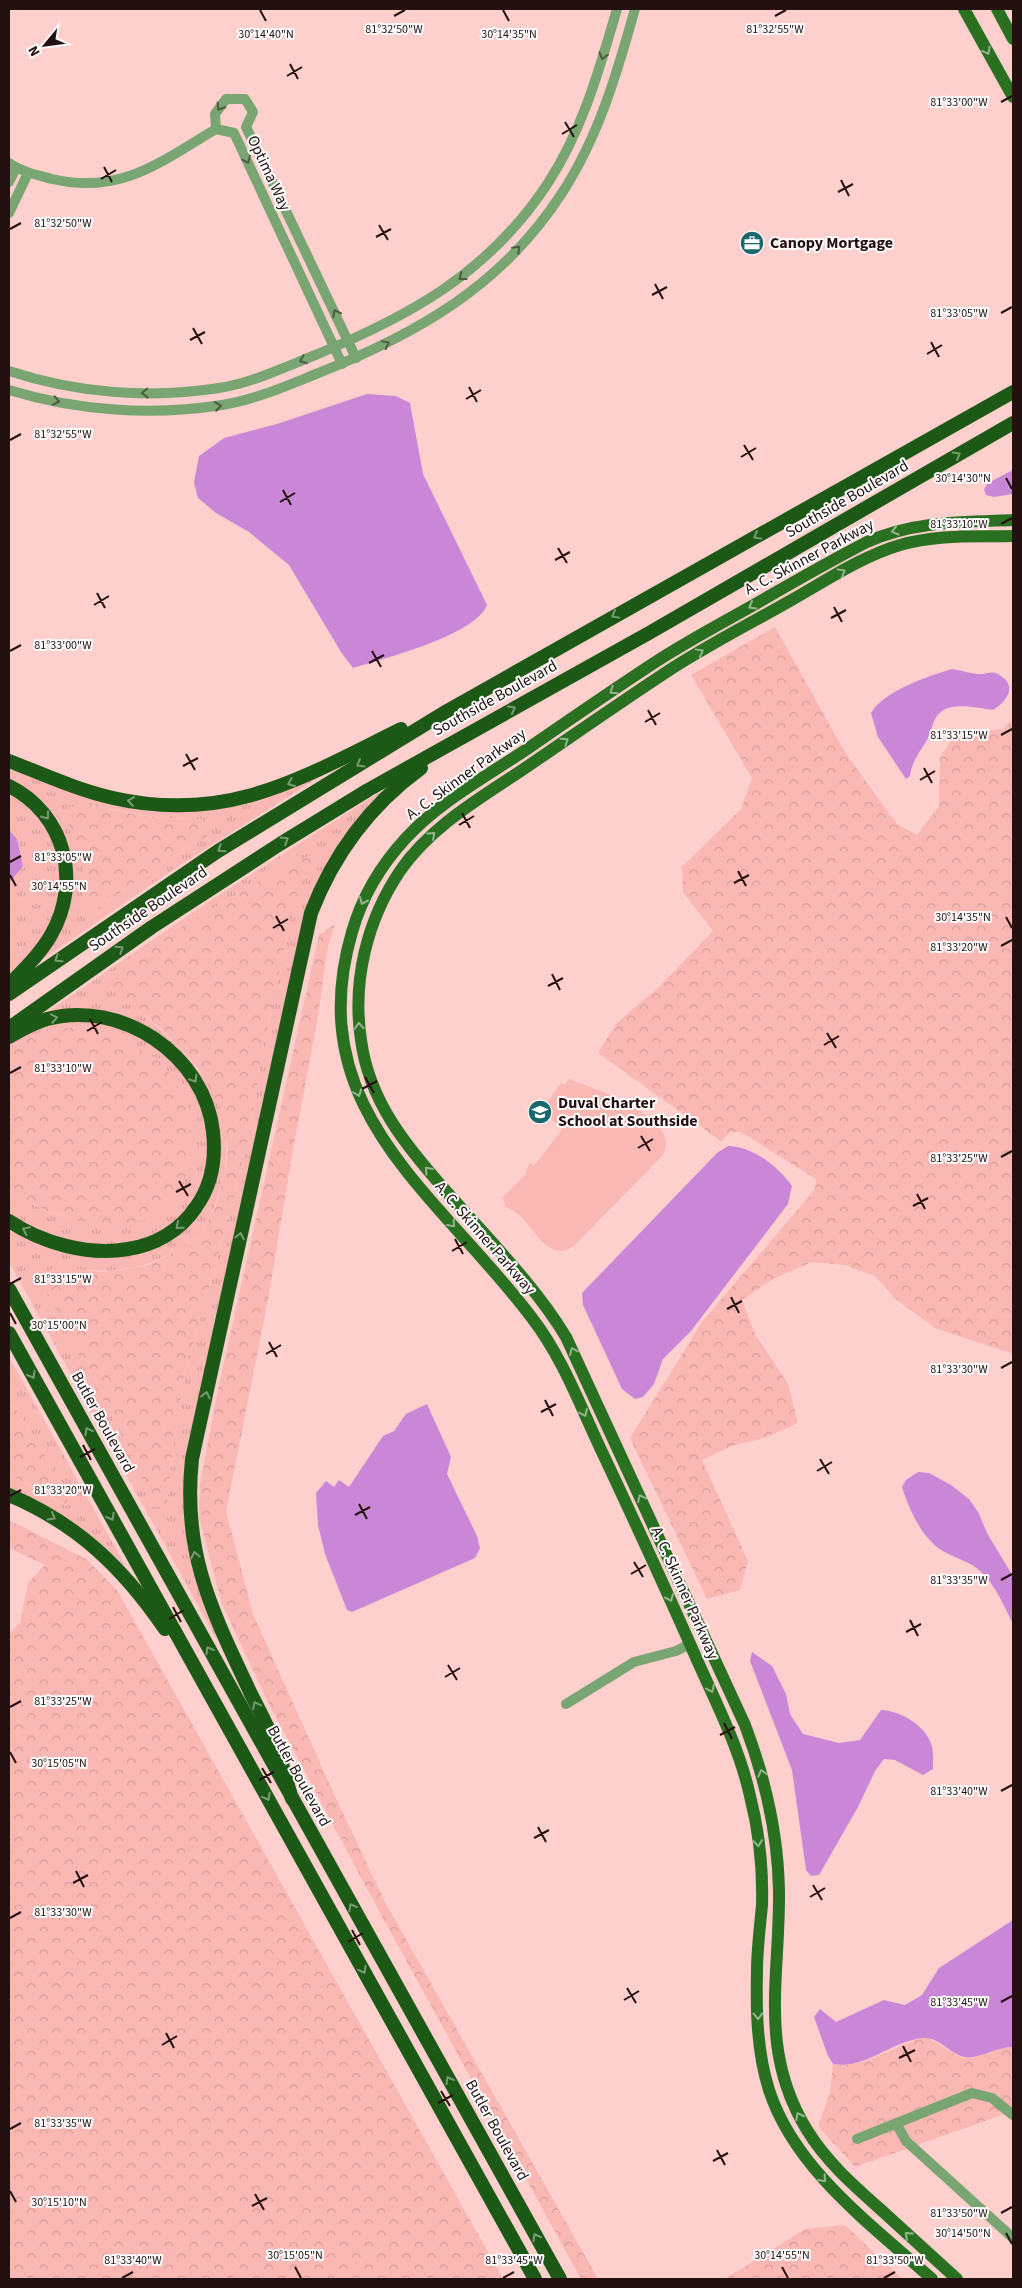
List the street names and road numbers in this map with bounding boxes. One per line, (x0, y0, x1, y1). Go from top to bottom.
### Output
street label: Optima Way (242, 132, 296, 215)
street label: Southside Boulevard (781, 455, 913, 543)
street label: A. C. Skinner Parkway (740, 513, 878, 600)
street label: Southside Boulevard (429, 655, 561, 741)
street label: A. C. Skinner Parkway (401, 723, 531, 825)
street label: Southside Boulevard (84, 861, 212, 957)
street label: A. C. Skinner Parkway (430, 1177, 541, 1300)
street label: Butler Boulevard (66, 1367, 140, 1477)
street label: A. C. Skinner Parkway (646, 1523, 724, 1664)
street label: Butler Boulevard (262, 1721, 336, 1831)
street label: Butler Boulevard (460, 2075, 534, 2185)

